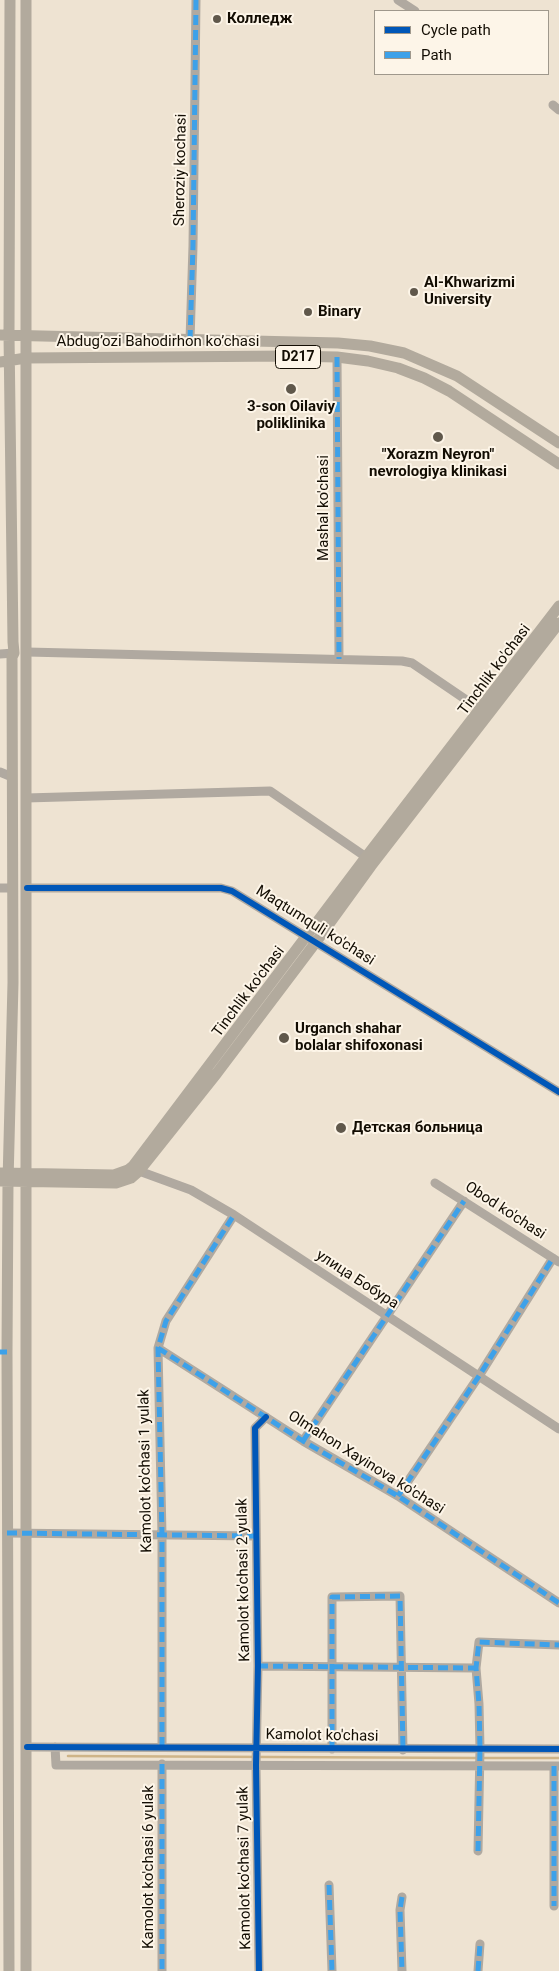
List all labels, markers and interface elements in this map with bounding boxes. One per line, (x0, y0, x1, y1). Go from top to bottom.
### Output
place label: Колледж (227, 10, 292, 28)
legend (374, 10, 549, 75)
marker: Колледж (211, 13, 223, 25)
text: Cycle path (421, 21, 491, 39)
text: Path (421, 46, 452, 64)
street label: Sheroziy kochasi (171, 114, 191, 226)
place label: Al-Khwarizmi University (424, 274, 515, 309)
marker: Al-Khwarizmi University (408, 286, 420, 298)
place label: Binary (318, 303, 361, 321)
marker: Binary (302, 306, 314, 318)
street label: Abdug’ozi Bahodirhon ko’chasi (57, 333, 259, 351)
road number: D217 (276, 346, 320, 368)
marker: 3-son Oilaviy poliklinika (284, 382, 298, 396)
place label: 3-son Oilaviy poliklinika (247, 398, 335, 433)
marker: "Xorazm Neyron" nevrologiya klinikasi (431, 430, 445, 444)
place label: "Xorazm Neyron" nevrologiya klinikasi (369, 446, 507, 481)
street label: Mashal ko'chasi (315, 455, 333, 561)
street label: Tinchlik ko'chasi (455, 621, 535, 719)
street label: Maqtumquli ko'chasi (252, 882, 378, 970)
street label: Tinchlik ko'chasi (209, 943, 289, 1041)
place label: Urganch shahar bolalar shifoxonasi (295, 1020, 423, 1055)
marker: Urganch shahar bolalar shifoxonasi (277, 1031, 291, 1045)
place label: Детская больница (352, 1119, 483, 1137)
marker: Детская больница (334, 1121, 348, 1135)
street label: Obod ko'chasi (461, 1178, 549, 1244)
street label: улица Бобура (312, 1247, 402, 1313)
street label: Kamolot ko'chasi 1 yulak (136, 1389, 156, 1553)
street label: Olmahon Xayinova ko'chasi (284, 1407, 448, 1519)
street label: Kamolot ko'chasi 2 yulak (234, 1498, 254, 1662)
street label: Kamolot ko'chasi (265, 1726, 379, 1746)
street label: Kamolot ko'chasi 6 yulak (140, 1785, 158, 1949)
street label: Kamolot ko'chasi 7 yulak (235, 1786, 255, 1950)

